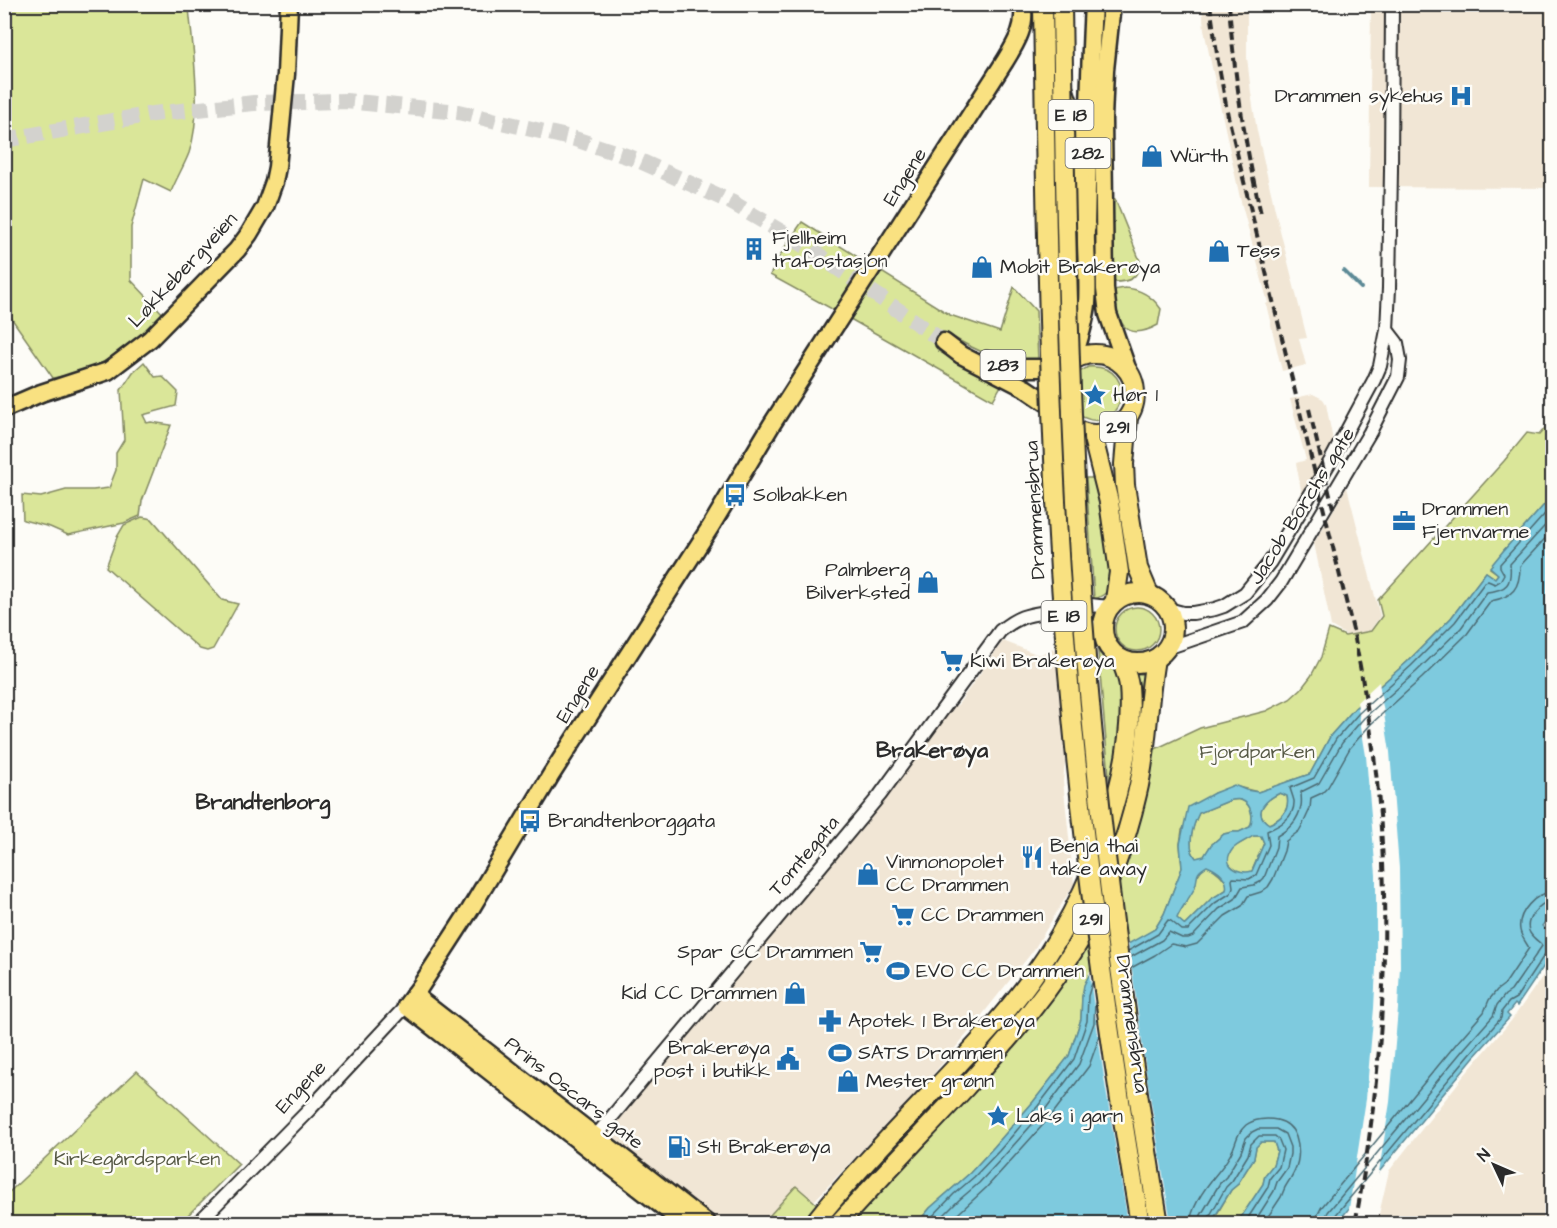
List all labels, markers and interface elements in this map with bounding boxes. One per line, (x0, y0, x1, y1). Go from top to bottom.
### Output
place label: Drammen sykehus (1275, 82, 1443, 111)
hospital icon: Drammen sykehus (1448, 83, 1474, 109)
road number: E 18 (1048, 100, 1094, 130)
road number: 282 (1066, 138, 1110, 168)
street label: Engene (876, 142, 935, 212)
place label: Würth (1170, 142, 1228, 170)
shop icon: Würth (1139, 143, 1165, 169)
street label: Løkkebergveien (122, 206, 245, 335)
place label: Fjellheim trafostasjon (772, 224, 888, 275)
building icon: Fjellheim trafostasjon (741, 236, 767, 262)
place label: Tess (1237, 237, 1280, 265)
shop icon: Tess (1206, 238, 1232, 264)
place label: Mobit Brakerøya (1000, 253, 1160, 282)
shop icon: Mobit Brakerøya (969, 254, 995, 280)
road number: 283 (980, 350, 1026, 380)
place label: Hør 1 (1113, 381, 1158, 409)
place icon: Hør 1 (1082, 382, 1108, 408)
road number: 291 (1100, 412, 1136, 442)
street label: Jacob Borchs gate (1242, 422, 1363, 590)
street label: Drammensbrua (1017, 440, 1053, 580)
place label: Solbakken (753, 481, 847, 509)
bus stop icon: Solbakken (722, 482, 748, 508)
place label: Drammen Fjernvarme (1422, 495, 1529, 546)
office icon: Drammen Fjernvarme (1391, 508, 1417, 534)
place label: Palmberg Bilverksted (806, 556, 910, 607)
shop icon: Palmberg Bilverksted (915, 569, 941, 595)
road number: E 18 (1042, 601, 1086, 631)
place label: Kiwi Brakerøya (970, 647, 1114, 676)
supermarket icon: Kiwi Brakerøya (939, 648, 965, 674)
street label: Engene (549, 659, 608, 729)
district label: Brakerøya (876, 735, 989, 768)
park label: Fjordparken (1199, 738, 1315, 766)
district label: Brandtenborg (196, 788, 331, 819)
place label: Brandtenborggata (548, 807, 715, 836)
bus stop icon: Brandtenborggata (517, 808, 543, 834)
street label: Tomtegata (762, 810, 847, 903)
place label: Benja thai take away (1050, 832, 1147, 884)
restaurant icon: Benja thai take away (1019, 844, 1045, 870)
place label: Vinmonopolet CC Drammen (886, 848, 1008, 899)
shop icon: Vinmonopolet CC Drammen (855, 861, 881, 887)
place label: CC Drammen (921, 901, 1043, 929)
supermarket icon: CC Drammen (890, 902, 916, 928)
road number: 291 (1073, 904, 1109, 934)
place label: Spar CC Drammen (677, 938, 853, 966)
supermarket icon: Spar CC Drammen (858, 939, 884, 965)
street label: Drammensbrua (1108, 953, 1156, 1095)
place label: EVO CC Drammen (916, 957, 1084, 985)
sports icon: EVO CC Drammen (885, 958, 911, 984)
place label: Kid CC Drammen (621, 979, 777, 1007)
shop icon: Kid CC Drammen (782, 980, 808, 1006)
place label: Apotek 1 Brakerøya (848, 1007, 1035, 1036)
pharmacy icon: Apotek 1 Brakerøya (817, 1008, 843, 1034)
street label: Prins Oscars gate (498, 1030, 650, 1157)
place label: Brakerøya post i butikk (653, 1034, 770, 1085)
place label: SATS Drammen (858, 1039, 1003, 1067)
sports icon: SATS Drammen (827, 1040, 853, 1066)
public building icon: Brakerøya post i butikk (775, 1046, 801, 1072)
street label: Engene (269, 1054, 334, 1121)
place label: Mester grønn (866, 1067, 994, 1096)
shop icon: Mester grønn (835, 1068, 861, 1094)
place label: Laks i garn (1016, 1102, 1123, 1131)
place icon: Laks i garn (985, 1103, 1011, 1129)
place label: St1 Brakerøya (697, 1133, 830, 1162)
fuel station icon: St1 Brakerøya (666, 1134, 692, 1160)
north arrow (1464, 1135, 1524, 1195)
text: N (1473, 1144, 1495, 1167)
park label: Kirkegårdsparken (54, 1145, 220, 1174)

